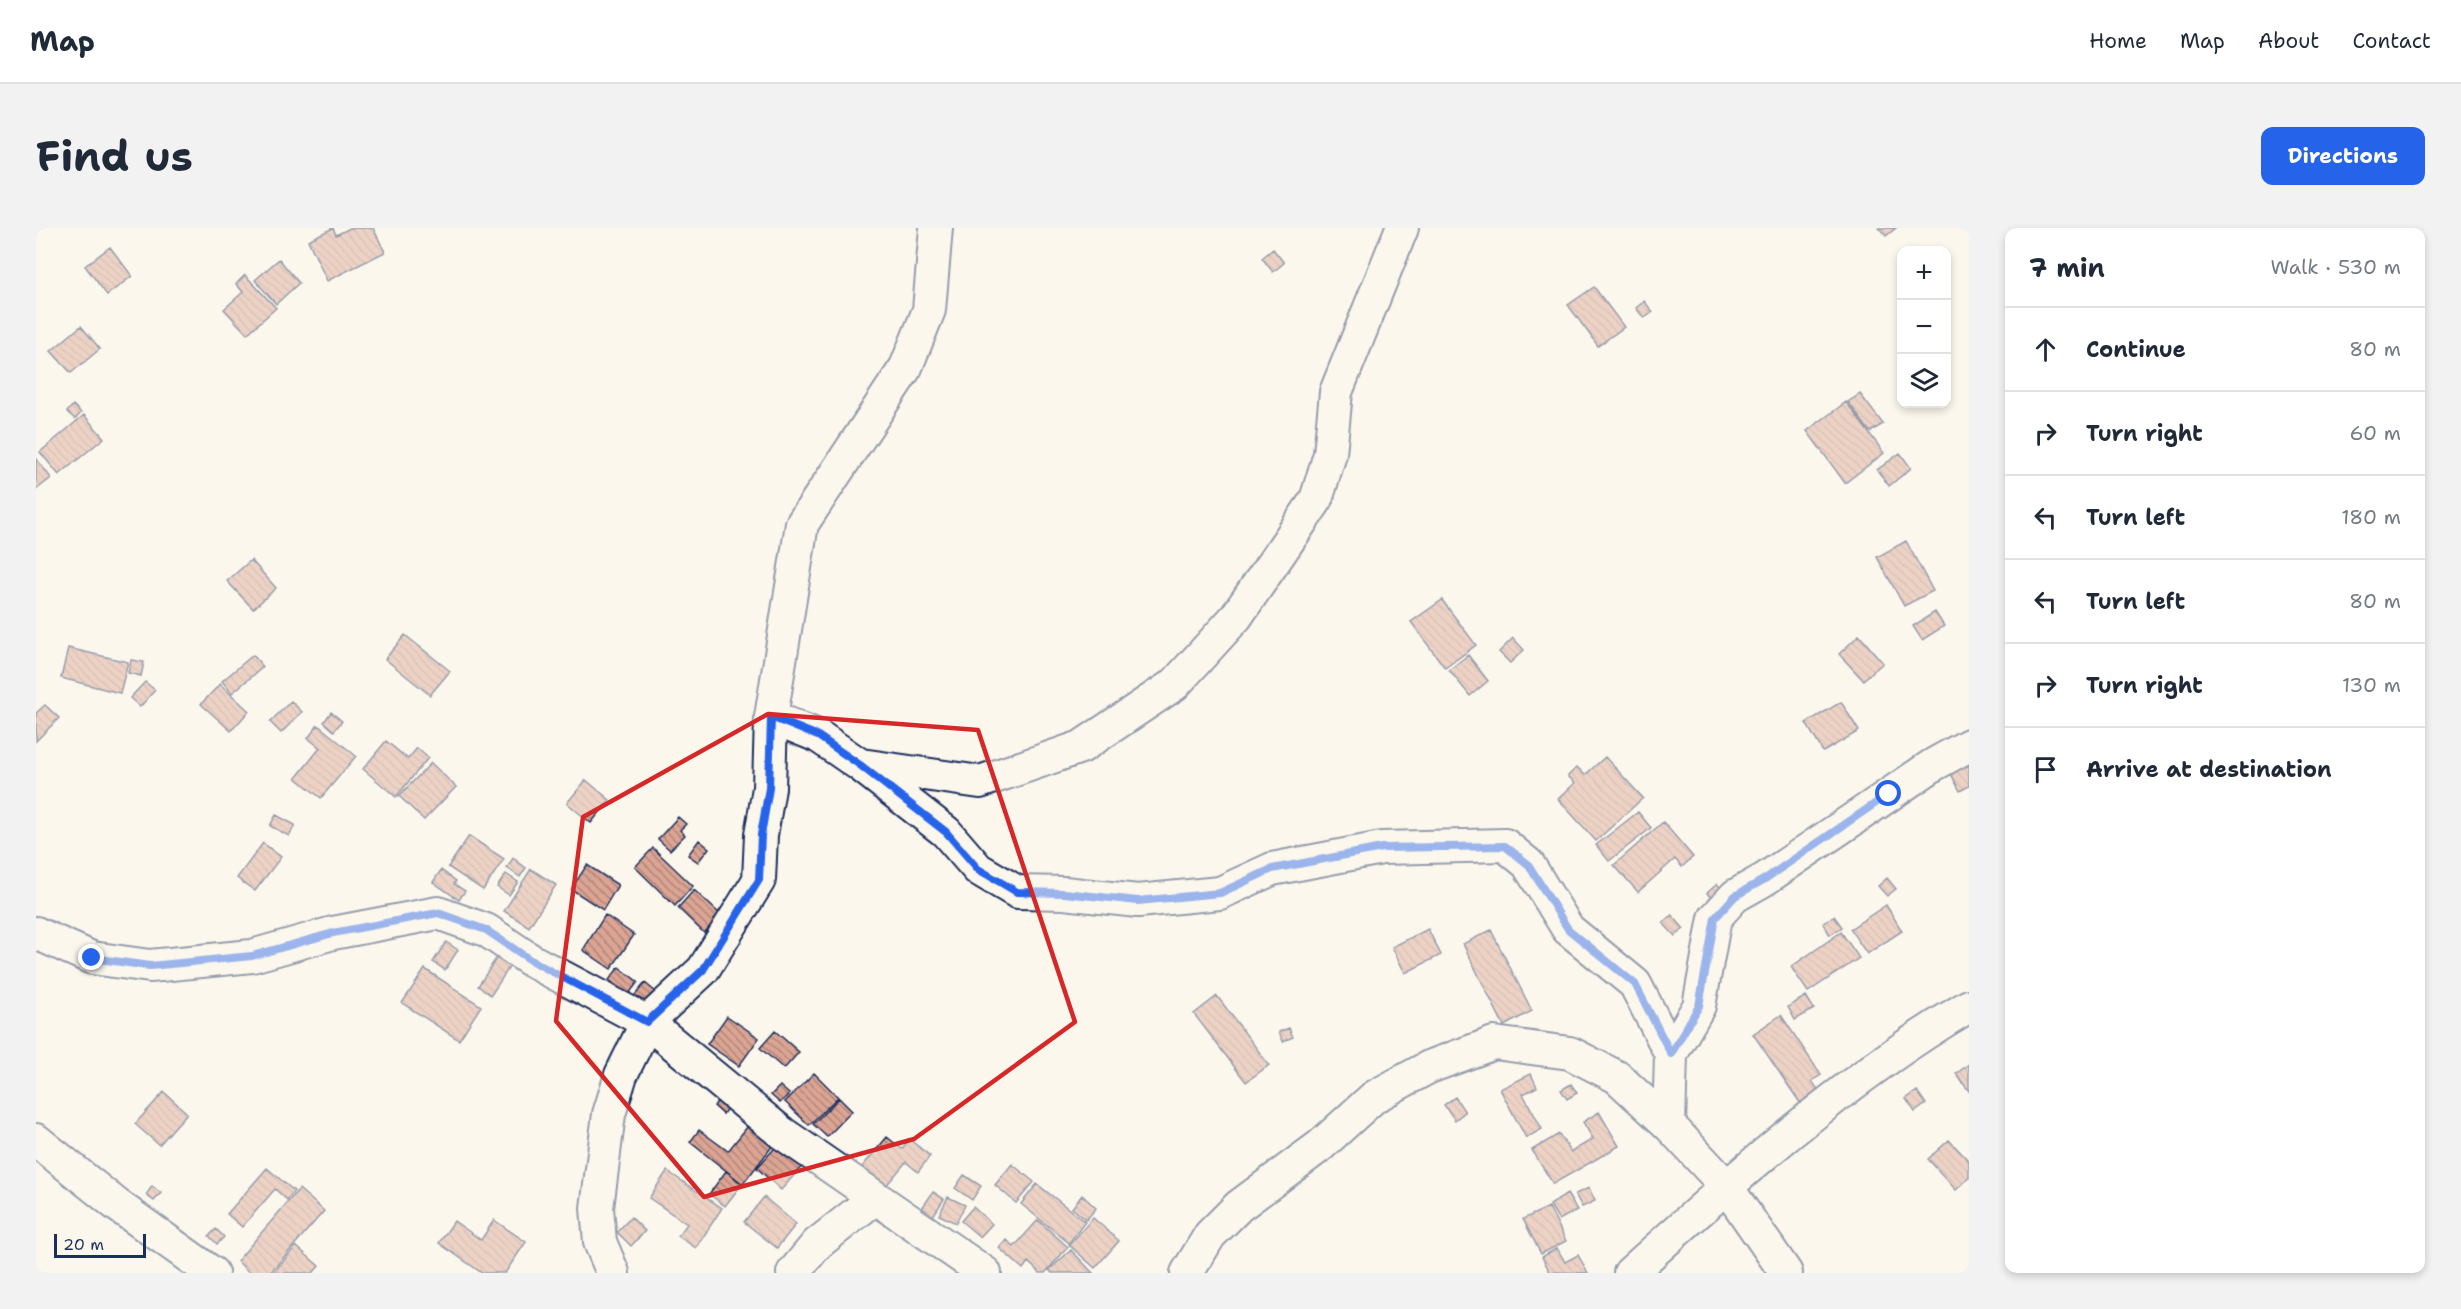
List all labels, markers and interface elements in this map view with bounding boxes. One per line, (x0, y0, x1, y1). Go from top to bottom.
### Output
text: Map (30, 22, 95, 60)
text: Home (2089, 27, 2147, 55)
text: Map (2180, 27, 2225, 55)
text: About (2258, 27, 2319, 55)
text: Contact (2352, 27, 2431, 55)
button: Directions (2261, 127, 2425, 185)
text: Find us (36, 128, 193, 184)
map controls (1897, 246, 1951, 408)
button: + (1897, 246, 1951, 300)
text: 7 min (2029, 250, 2105, 285)
text: Walk · 530 m (2270, 254, 2401, 280)
button: − (1897, 300, 1951, 354)
icon: ahead (2029, 333, 2062, 366)
text: Continue (2086, 335, 2186, 364)
text: 80 m (2349, 336, 2401, 362)
button: layers (1897, 354, 1951, 408)
icon: right (2029, 417, 2062, 450)
text: Turn right (2086, 419, 2203, 448)
text: 60 m (2349, 420, 2401, 446)
icon: left (2029, 501, 2062, 534)
text: Turn left (2086, 503, 2185, 532)
text: 180 m (2341, 504, 2401, 530)
icon: left (2029, 585, 2062, 618)
text: Turn left (2086, 587, 2185, 616)
text: 80 m (2349, 588, 2401, 614)
icon: right (2029, 669, 2062, 702)
text: Turn right (2086, 671, 2203, 700)
text: 130 m (2342, 672, 2401, 698)
icon: arrive (2029, 753, 2062, 786)
text: Arrive at destination (2086, 755, 2332, 784)
route start (1875, 780, 1901, 806)
route end (78, 944, 104, 970)
scale bar (54, 1231, 146, 1258)
text: 20 m (63, 1234, 104, 1255)

